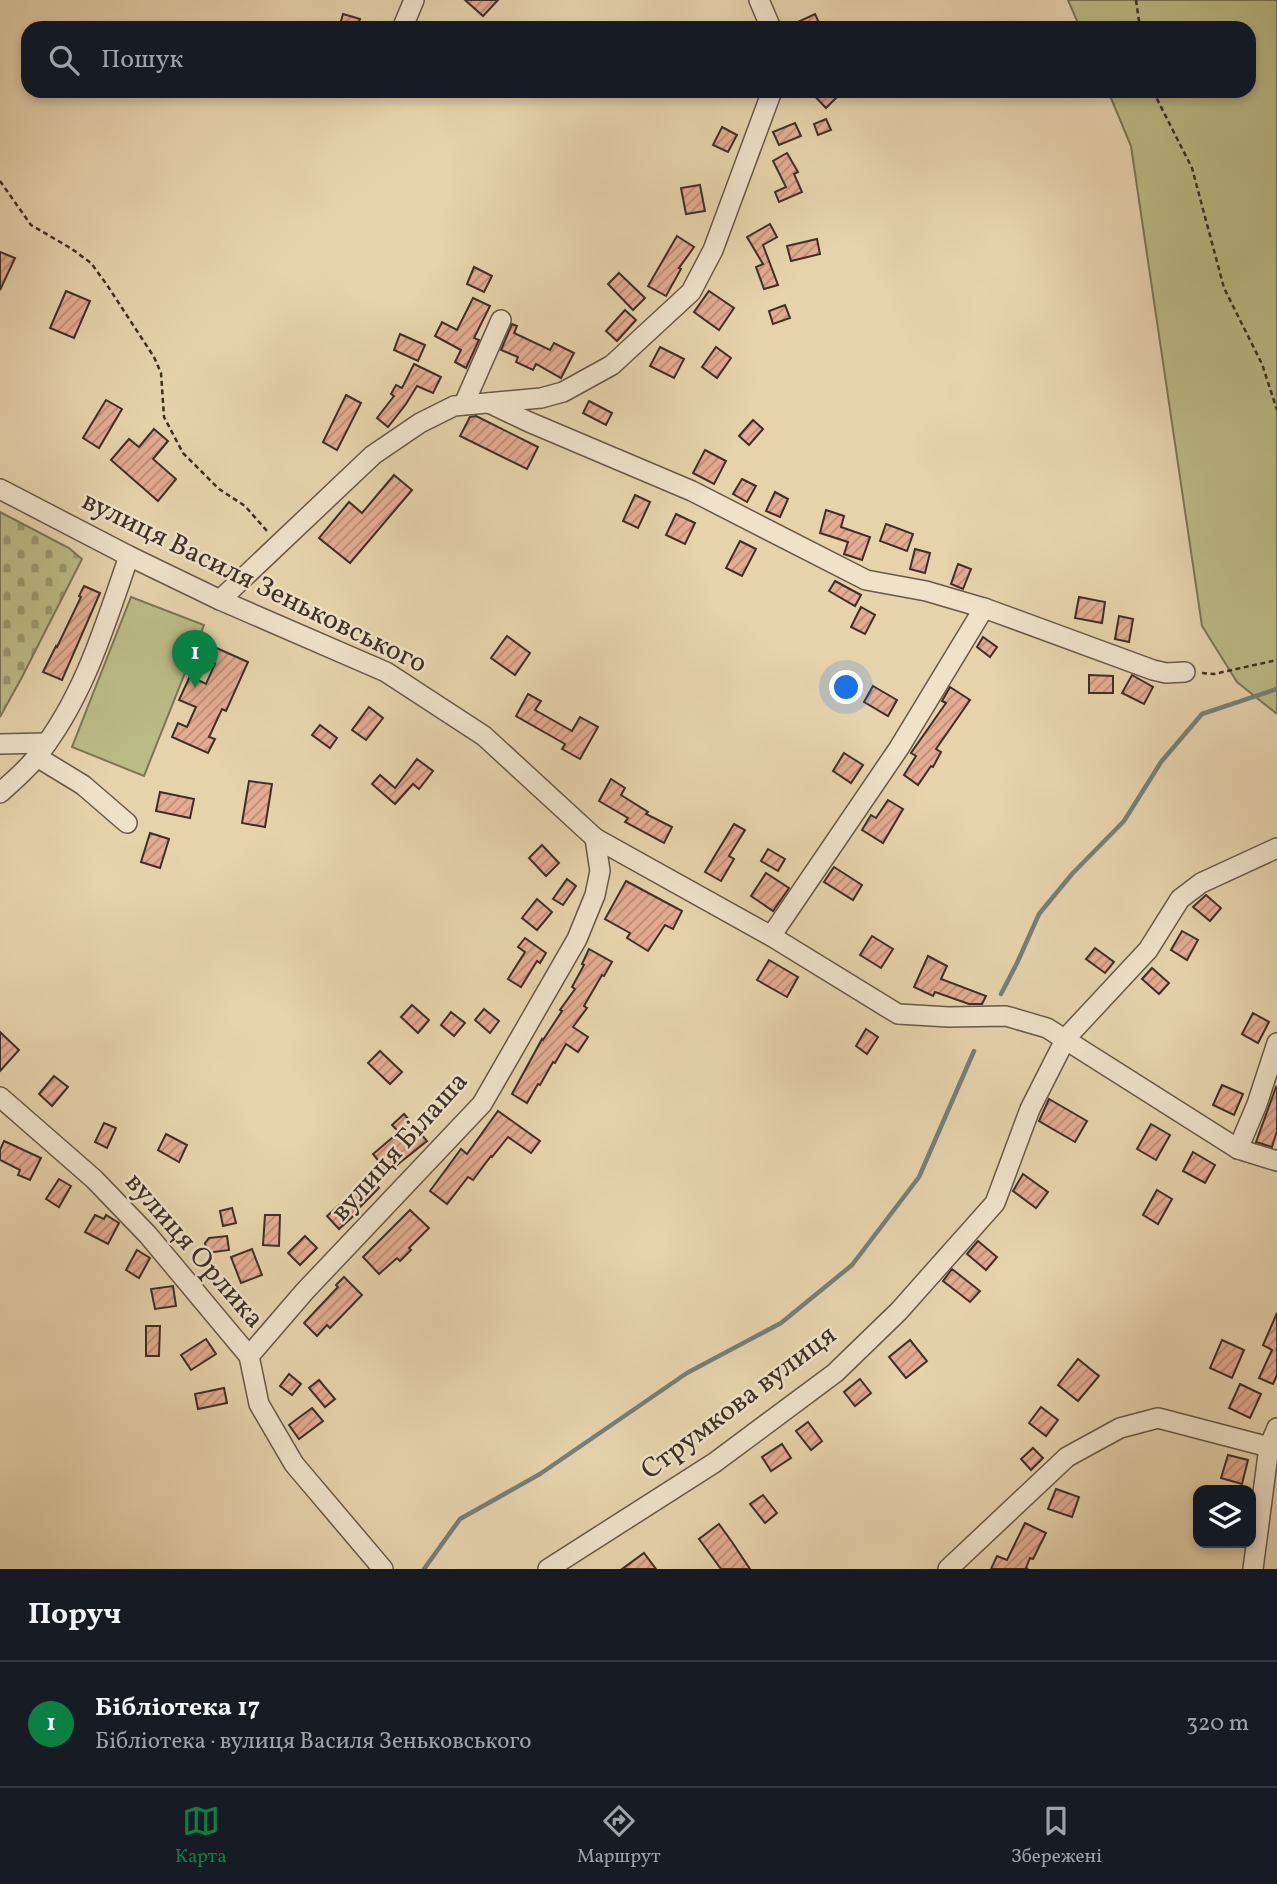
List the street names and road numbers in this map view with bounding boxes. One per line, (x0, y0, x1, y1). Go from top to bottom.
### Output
street label: вулиця Василя Зеньковського (75, 482, 433, 684)
street label: вулиця Білаша (322, 1064, 478, 1230)
street label: вулиця Орлика (115, 1165, 273, 1337)
street label: Струмкова вулиця (633, 1317, 845, 1489)

